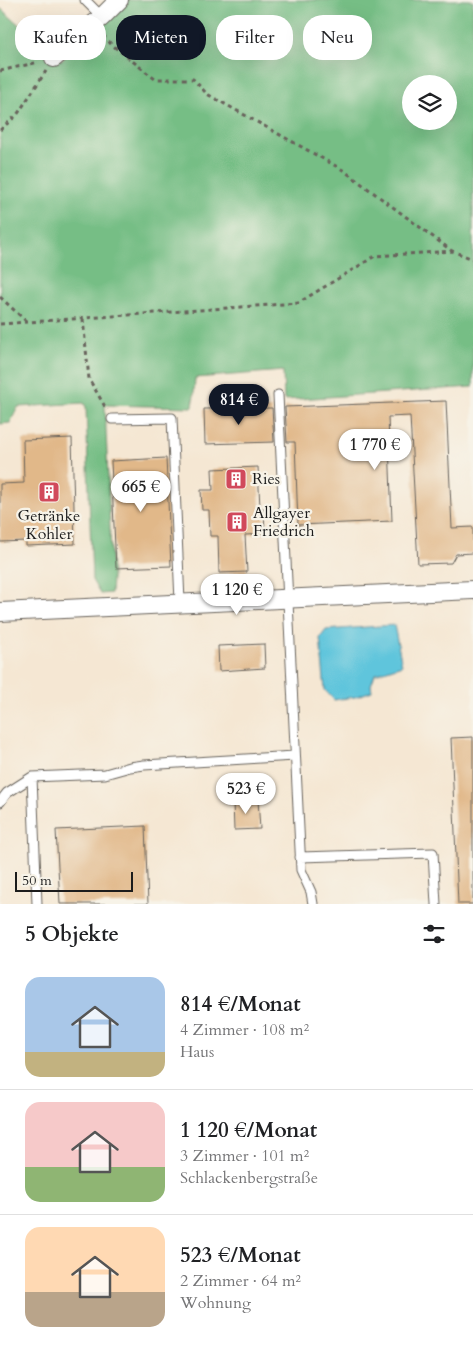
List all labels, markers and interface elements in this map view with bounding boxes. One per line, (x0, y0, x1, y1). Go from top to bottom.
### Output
chip: Kaufen (15, 15, 106, 60)
chip: Mieten (116, 15, 206, 60)
chip: Filter (216, 15, 293, 60)
chip: Neu (303, 15, 372, 60)
map controls (402, 75, 457, 130)
button: layers (402, 75, 457, 130)
pin: 814 € (204, 384, 274, 426)
text: 814 € (220, 389, 258, 411)
pin: 1 770 € (329, 428, 421, 471)
text: 1 770 € (350, 434, 400, 456)
building icon: Ries (224, 467, 248, 491)
place label: Ries (252, 468, 280, 490)
pin: 665 € (106, 470, 176, 513)
text: 665 € (122, 476, 160, 498)
building icon: Getränke Kohler (37, 480, 61, 504)
place label: Allgayer Friedrich (253, 502, 315, 542)
place label: Getränke Kohler (18, 505, 80, 545)
building icon: Allgayer Friedrich (225, 510, 249, 534)
pin: 1 120 € (191, 574, 283, 616)
text: 1 120 € (212, 579, 262, 601)
pin: 523 € (211, 772, 281, 815)
text: 523 € (227, 778, 265, 800)
scale bar (15, 869, 132, 892)
text: 50 m (22, 871, 52, 890)
text: 5 Objekte (25, 920, 119, 949)
icon: filters (420, 920, 448, 948)
text: 814 €/Monat (180, 990, 301, 1019)
icon: home (65, 997, 125, 1057)
text: 4 Zimmer · 108 m² (180, 1019, 309, 1041)
text: Haus (180, 1041, 214, 1063)
text: 1 120 €/Monat (180, 1116, 317, 1145)
icon: home (65, 1122, 125, 1182)
text: 3 Zimmer · 101 m² (180, 1145, 309, 1167)
text: Schlackenbergstraße (180, 1167, 318, 1189)
text: 523 €/Monat (180, 1241, 301, 1270)
icon: home (65, 1247, 125, 1307)
text: 2 Zimmer · 64 m² (180, 1270, 301, 1292)
text: Wohnung (180, 1292, 251, 1314)

